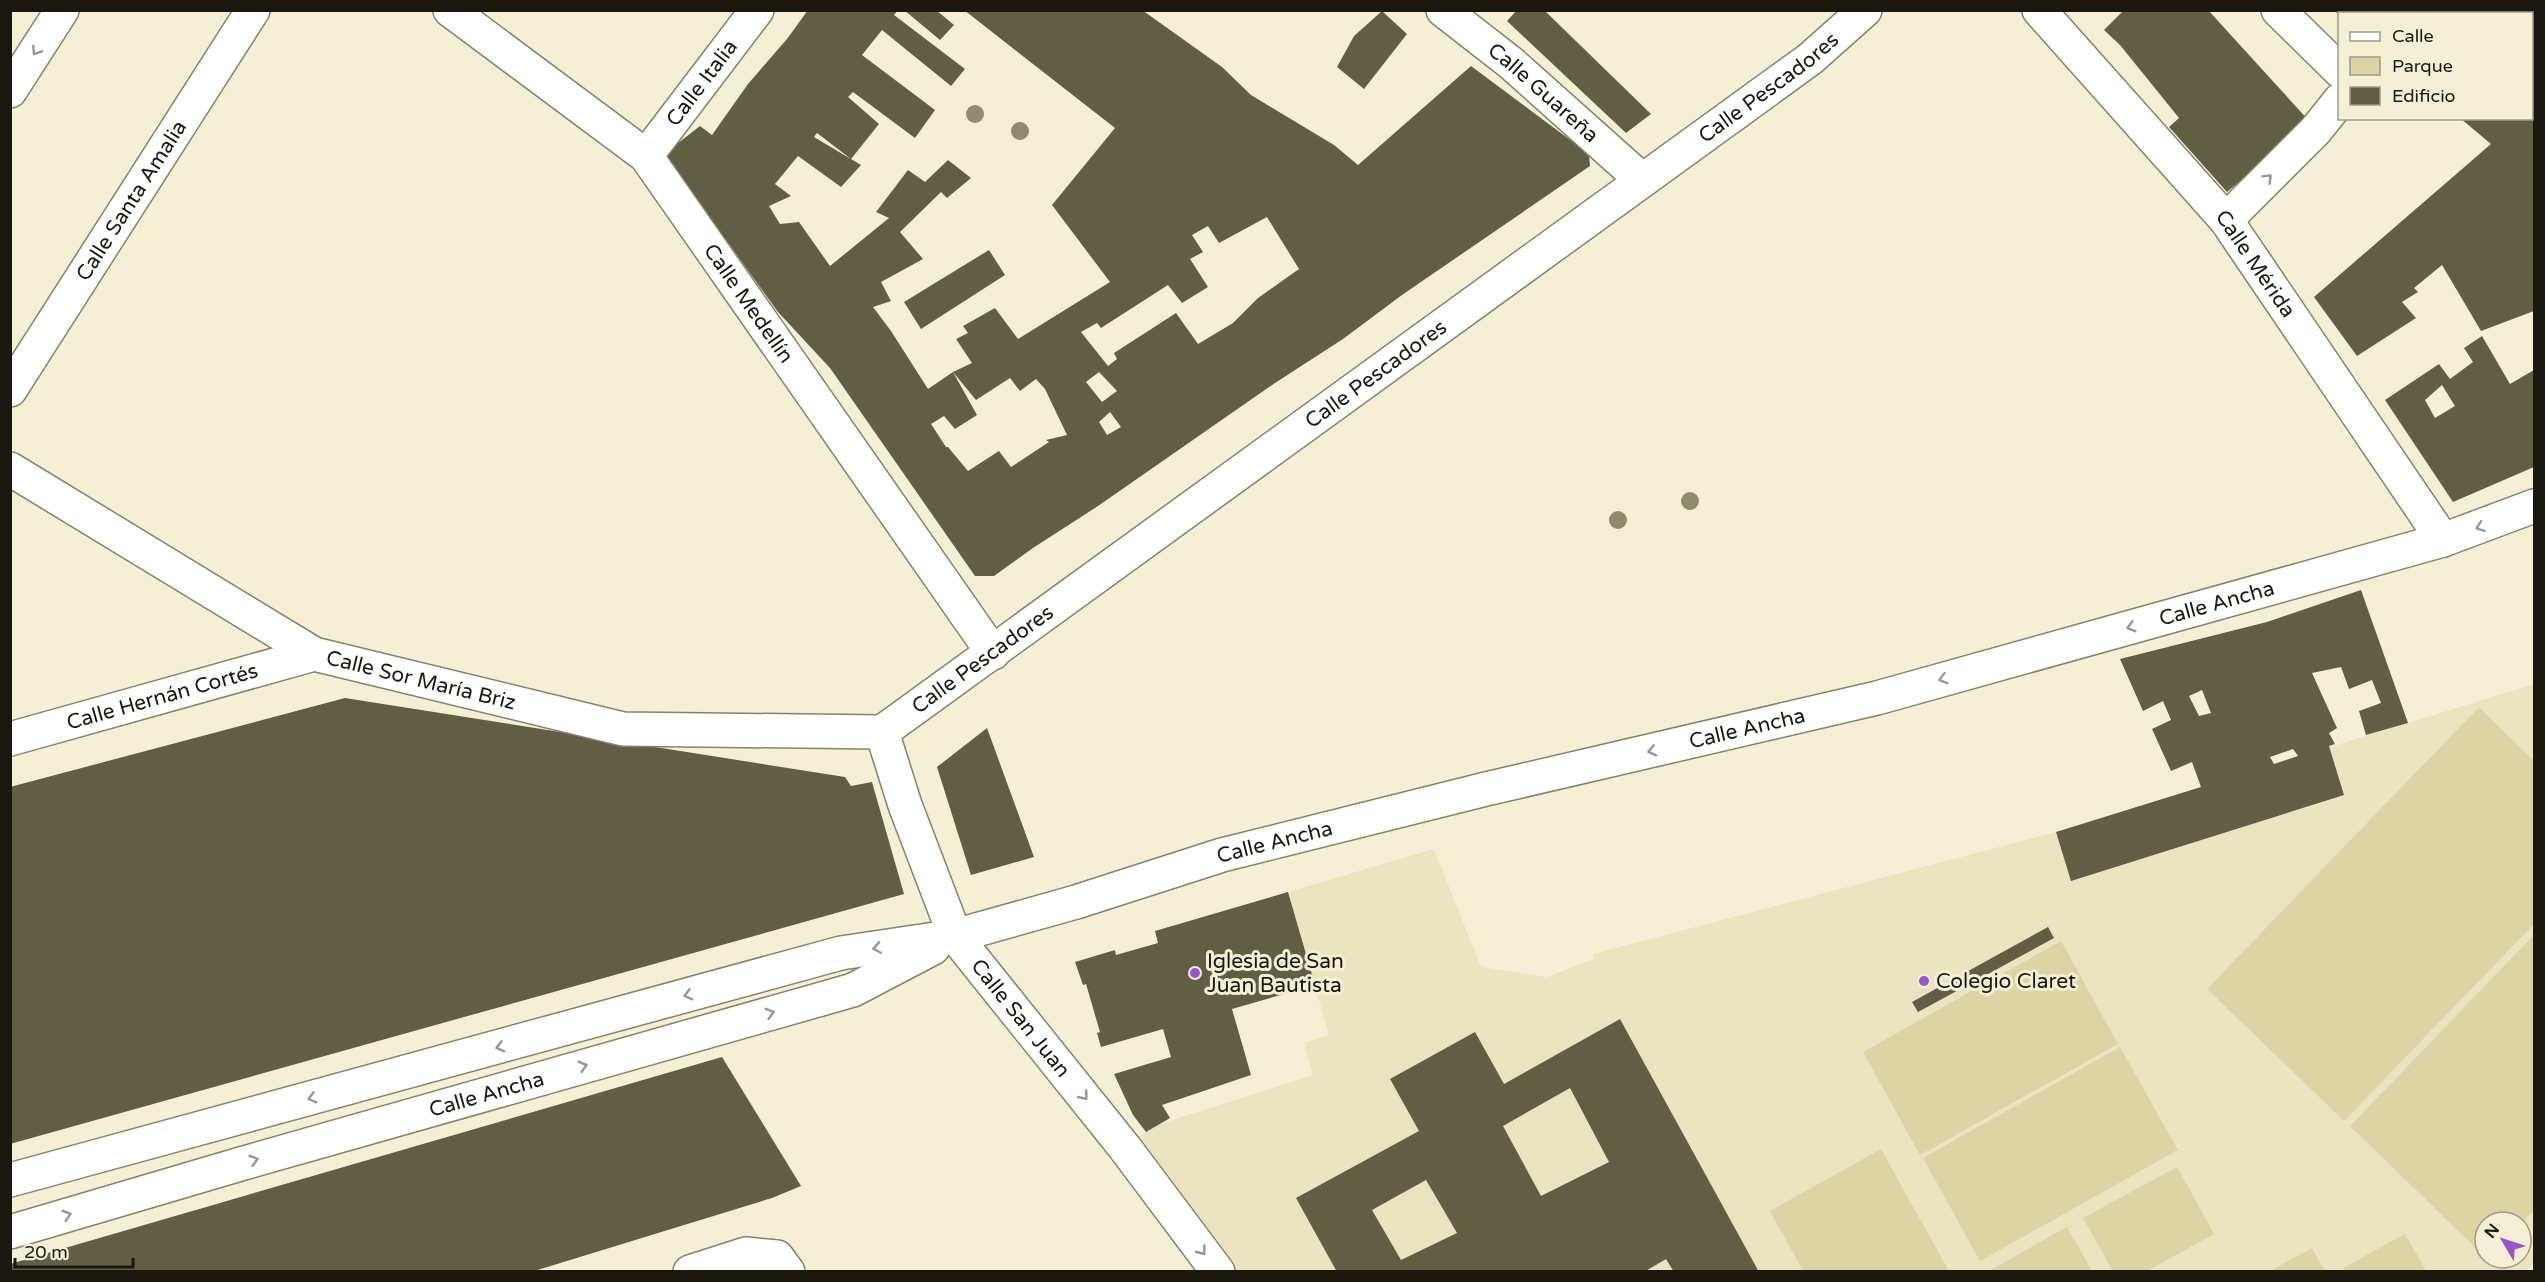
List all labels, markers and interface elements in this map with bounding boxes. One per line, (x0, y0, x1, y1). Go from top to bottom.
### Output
legend (2338, 12, 2533, 120)
text: Calle (2392, 25, 2434, 47)
street label: Calle Pescadores (1694, 27, 1844, 149)
street label: Calle Italia (661, 35, 743, 131)
street label: Calle Guareña (1483, 38, 1603, 148)
one-way arrow (32, 45, 44, 55)
text: Parque (2392, 55, 2453, 77)
text: Edificio (2392, 85, 2456, 107)
street label: Calle Santa Amalia (71, 116, 192, 286)
one-way arrow (2260, 175, 2271, 186)
street label: Calle Mérida (2210, 205, 2301, 323)
street label: Calle Medellín (698, 239, 799, 368)
street label: Calle Pescadores (1300, 315, 1452, 434)
one-way arrow (2475, 519, 2486, 532)
street label: Calle Ancha (2156, 576, 2277, 632)
street label: Calle Pescadores (907, 600, 1058, 719)
one-way arrow (2126, 620, 2137, 632)
street label: Calle Sor María Briz (324, 645, 518, 716)
street label: Calle Hernán Cortés (64, 658, 261, 736)
one-way arrow (1938, 672, 1948, 685)
street label: Calle Ancha (1687, 703, 1808, 754)
one-way arrow (1647, 743, 1657, 756)
street label: Calle Ancha (1214, 816, 1335, 869)
one-way arrow (872, 941, 882, 953)
place label: Iglesia de San Juan Bautista (1207, 949, 1344, 998)
street label: Calle San Juan (966, 954, 1075, 1083)
marker: Iglesia de San Juan Bautista (1188, 966, 1202, 980)
place label: Colegio Claret (1936, 969, 2076, 994)
marker: Colegio Claret (1917, 974, 1931, 988)
one-way arrow (683, 988, 694, 1000)
one-way arrow (764, 1008, 775, 1020)
one-way arrow (495, 1039, 505, 1052)
one-way arrow (577, 1061, 587, 1074)
street label: Calle Ancha (426, 1066, 547, 1123)
one-way arrow (1076, 1089, 1087, 1100)
one-way arrow (307, 1091, 318, 1103)
one-way arrow (248, 1155, 258, 1167)
one-way arrow (61, 1210, 72, 1222)
north arrow (2473, 1210, 2533, 1270)
text: N (2480, 1220, 2504, 1242)
scale bar (15, 1231, 134, 1269)
text: 20 m (24, 1241, 68, 1263)
one-way arrow (1195, 1244, 1206, 1255)

